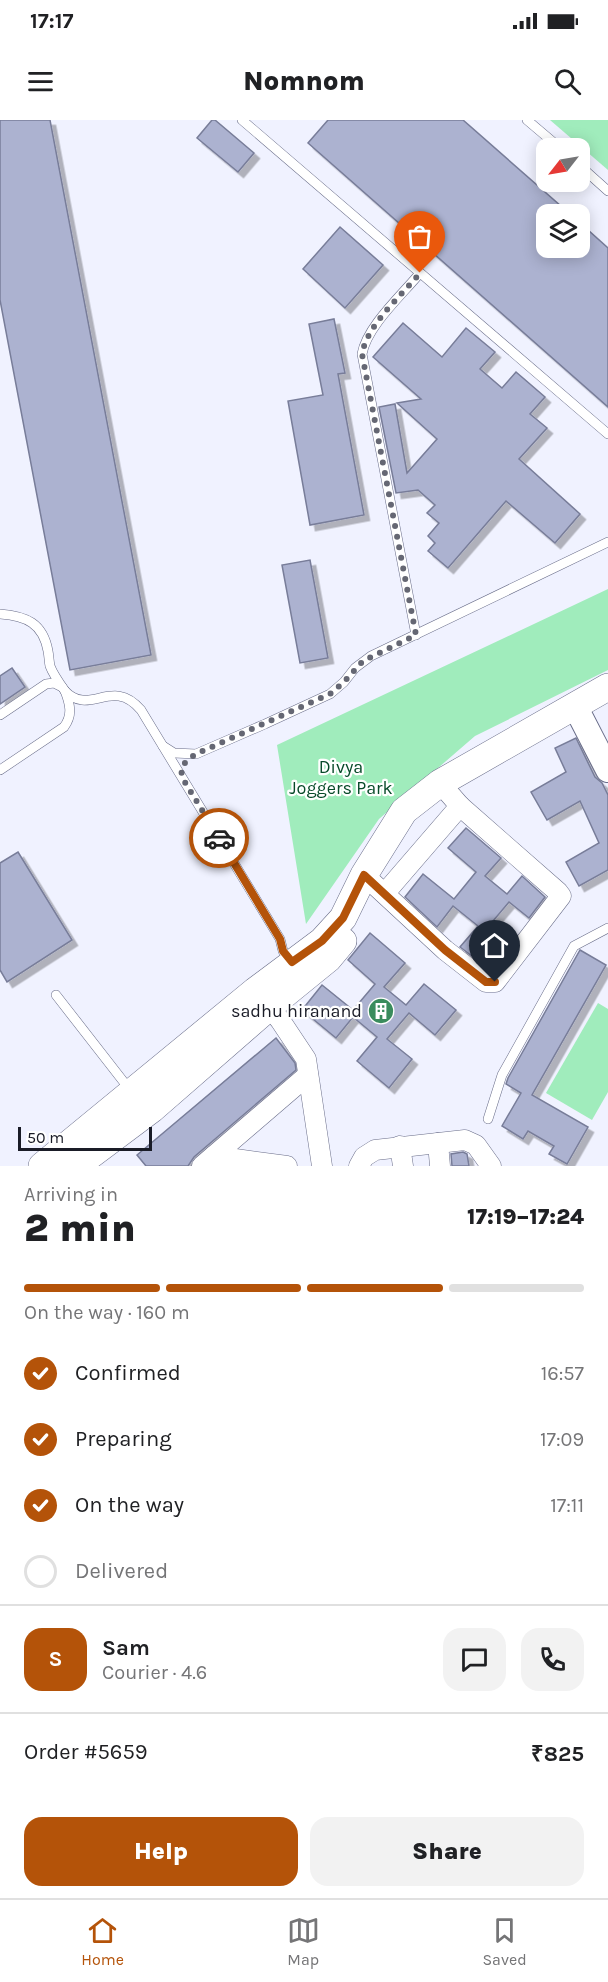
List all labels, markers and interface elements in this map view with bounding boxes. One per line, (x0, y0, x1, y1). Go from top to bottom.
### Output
text: 17:17 (30, 8, 74, 34)
icon: menu (24, 65, 57, 98)
text: Nomnom (243, 65, 365, 97)
icon: search (551, 65, 584, 98)
north arrow (536, 138, 590, 192)
map controls (536, 138, 590, 258)
button: layers (536, 204, 590, 258)
pin (394, 211, 445, 273)
icon: bag (403, 220, 436, 253)
park label: Divya Joggers Park (289, 756, 393, 799)
courier (189, 808, 249, 868)
icon: car (203, 822, 236, 855)
pin (469, 920, 520, 982)
icon: home (478, 929, 511, 962)
building icon: sadhu hiranand (366, 996, 396, 1026)
place label: sadhu hiranand (231, 1000, 362, 1022)
scale bar (18, 1124, 152, 1152)
text: 50 m (27, 1128, 64, 1147)
text: Arriving in (24, 1183, 118, 1206)
text: 17:19–17:24 (467, 1204, 584, 1230)
text: 2 min (24, 1205, 136, 1251)
text: On the way · 160 m (24, 1301, 190, 1324)
icon: check (24, 1357, 57, 1390)
text: Confirmed (75, 1360, 181, 1386)
text: 16:57 (541, 1362, 584, 1385)
icon: check (24, 1423, 57, 1456)
text: Preparing (75, 1426, 172, 1452)
text: 17:09 (540, 1428, 584, 1451)
icon: check (24, 1489, 57, 1522)
text: On the way (75, 1492, 184, 1518)
text: 17:11 (550, 1494, 584, 1517)
text: Delivered (75, 1558, 168, 1584)
button: chat (443, 1628, 506, 1691)
button: phone (521, 1628, 584, 1691)
text: Sam (102, 1635, 150, 1661)
text: S (48, 1646, 63, 1672)
text: Courier · 4.6 (102, 1661, 207, 1684)
text: Order #5659 (24, 1739, 148, 1765)
text: ₹825 (531, 1741, 584, 1767)
button: Help (24, 1817, 298, 1886)
button: Share (310, 1817, 584, 1886)
tab: Home (81, 1914, 124, 1969)
tab: Map (287, 1914, 320, 1969)
tab: Saved (482, 1914, 527, 1969)

